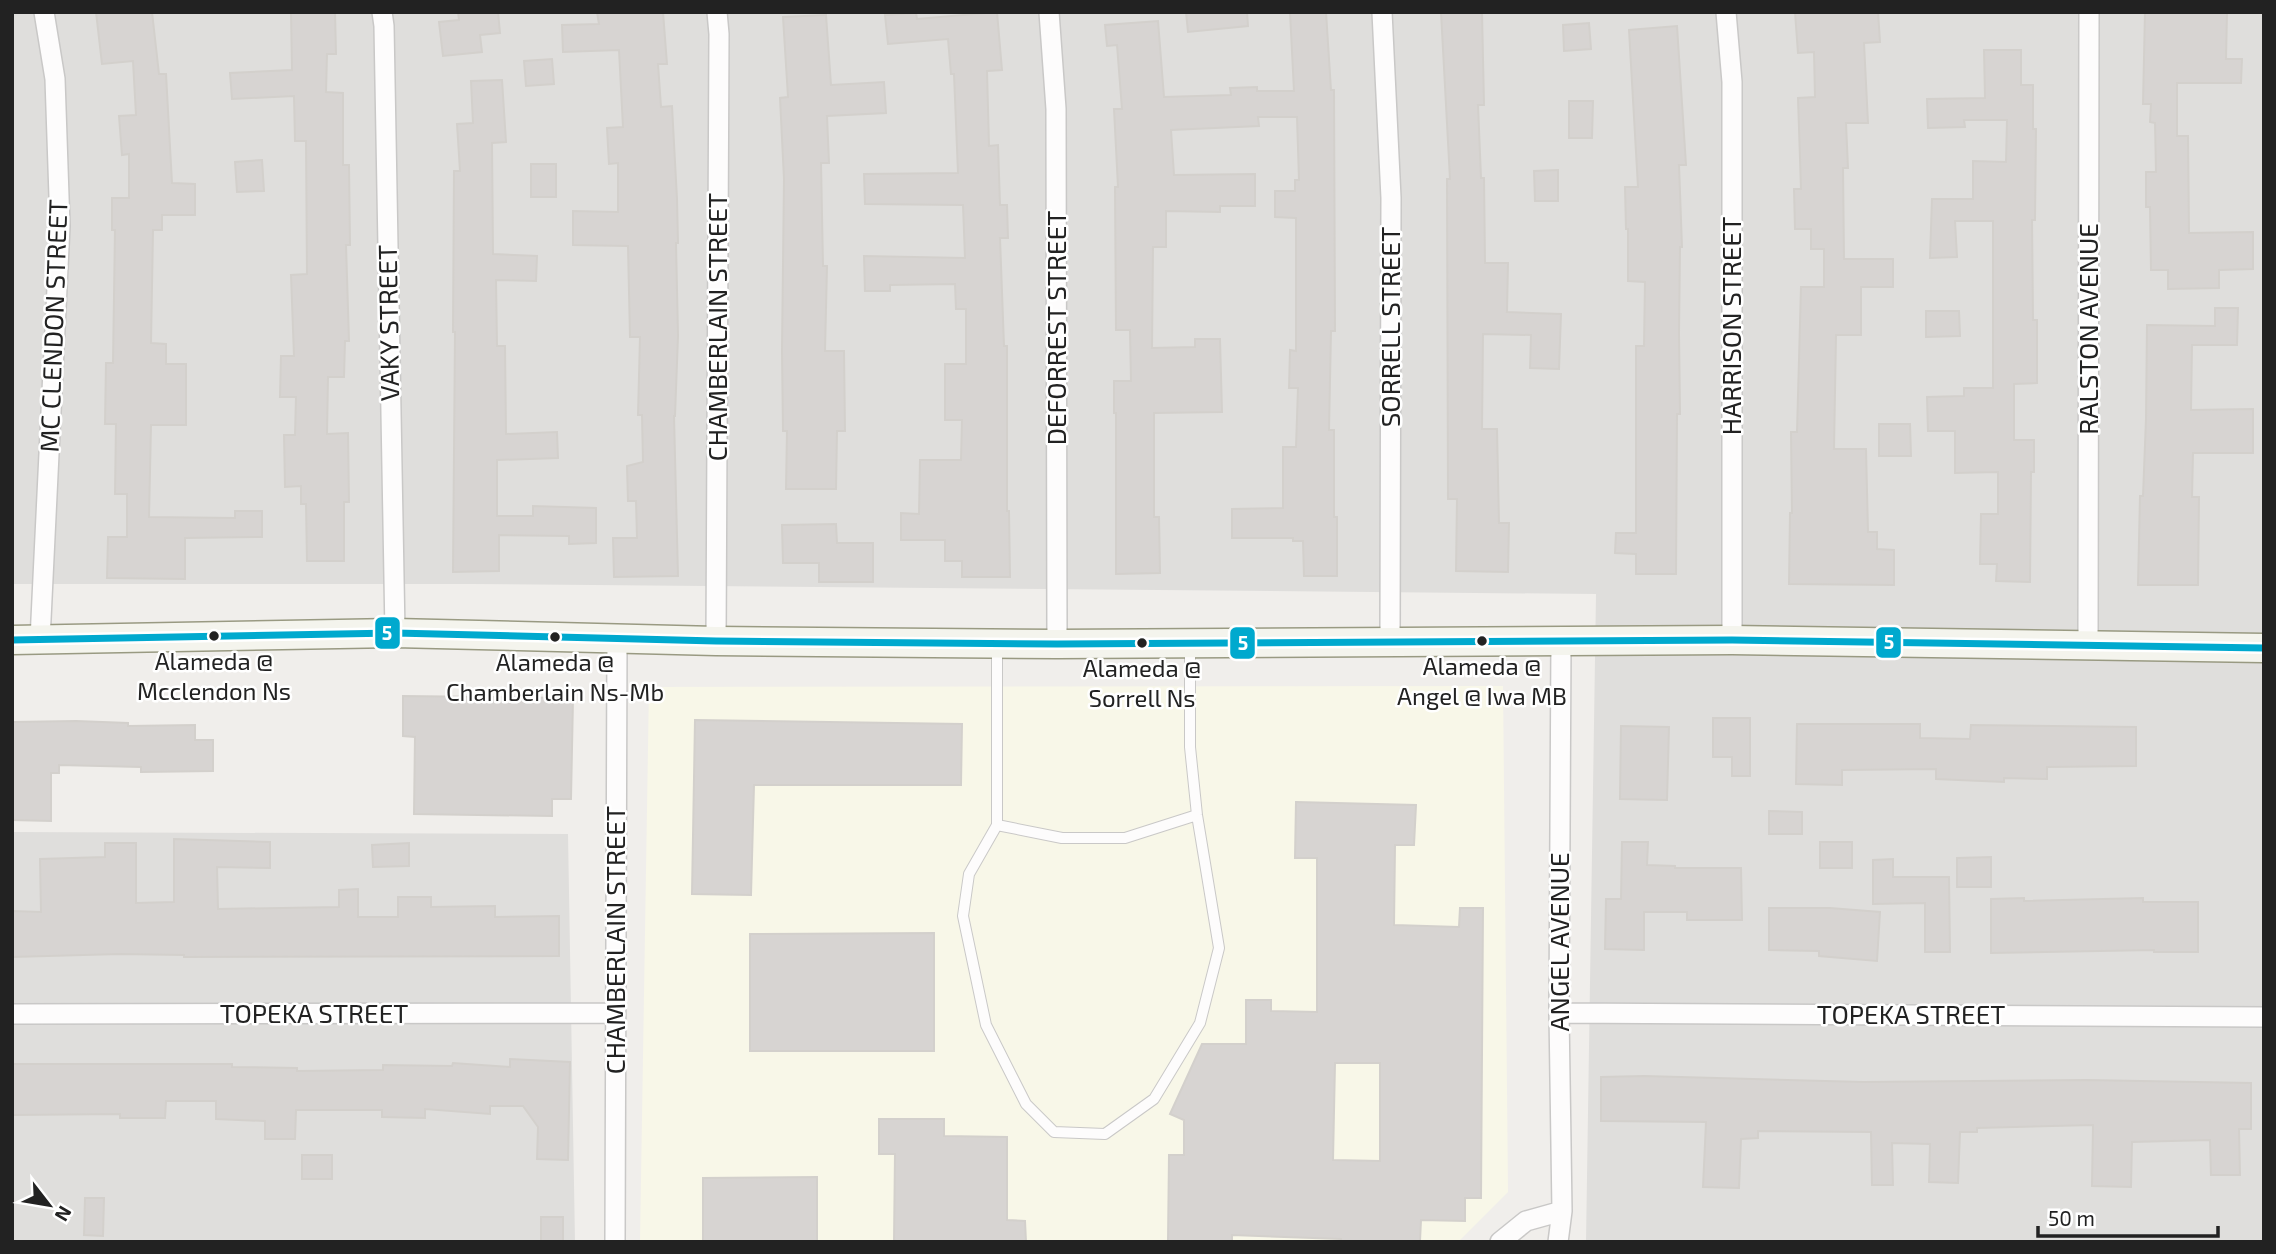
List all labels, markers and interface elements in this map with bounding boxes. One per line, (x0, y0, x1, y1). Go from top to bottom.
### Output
street label: CHAMBERLAIN STREET (701, 193, 732, 461)
street label: MC CLENDON STREET (33, 199, 72, 453)
street label: DEFORREST STREET (1040, 211, 1071, 445)
street label: HARRISON STREET (1715, 217, 1746, 435)
street label: RALSTON AVENUE (2072, 223, 2103, 435)
street label: SORRELL STREET (1374, 227, 1405, 427)
street label: VAKY STREET (371, 245, 404, 401)
line badge: 5 (374, 616, 401, 650)
text: 5 (382, 621, 392, 644)
line badge: 5 (1229, 626, 1256, 660)
line badge: 5 (1875, 626, 1902, 659)
marker: Alameda @ Mcclendon Ns (207, 629, 221, 643)
marker: Alameda @ Chamberlain Ns-Mb (548, 630, 562, 644)
text: 5 (1884, 630, 1894, 653)
text: 5 (1238, 631, 1248, 654)
marker: Alameda @ Angel @ Iwa MB (1475, 634, 1489, 648)
marker: Alameda @ Sorrell Ns (1135, 636, 1149, 650)
place label: Alameda @ Mcclendon Ns (137, 646, 291, 705)
place label: Alameda @ Chamberlain Ns-Mb (446, 647, 664, 706)
place label: Alameda @ Angel @ Iwa MB (1397, 651, 1567, 710)
place label: Alameda @ Sorrell Ns (1083, 653, 1201, 712)
street label: CHAMBERLAIN STREET (599, 806, 630, 1074)
street label: ANGEL AVENUE (1543, 852, 1574, 1032)
street label: TOPEKA STREET (220, 997, 408, 1028)
street label: TOPEKA STREET (1817, 998, 2005, 1029)
north arrow (14, 1170, 84, 1240)
scale bar (2038, 1194, 2218, 1238)
text: N (51, 1202, 77, 1226)
text: 50 m (2048, 1205, 2095, 1230)

